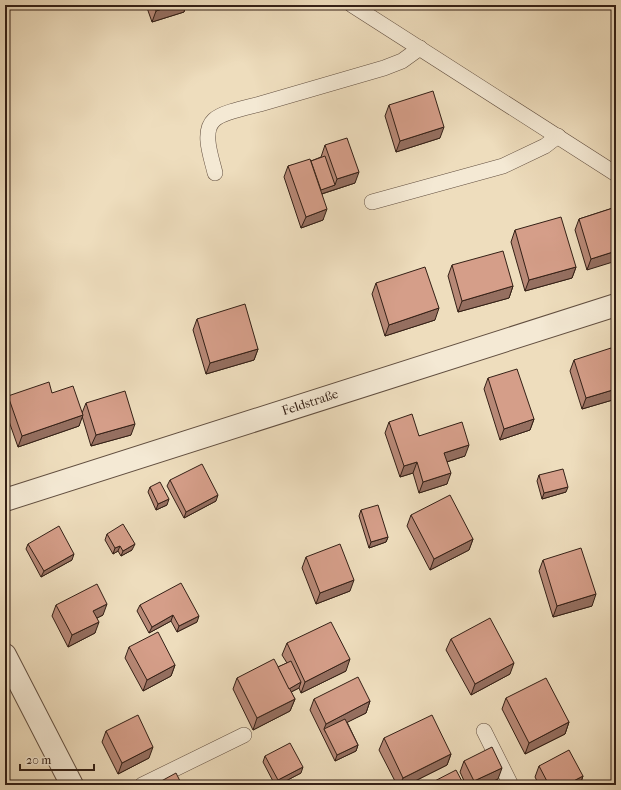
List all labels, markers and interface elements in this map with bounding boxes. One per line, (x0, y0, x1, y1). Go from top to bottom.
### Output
street label: Feldstraße (280, 386, 341, 418)
scale bar (20, 746, 94, 772)
text: 20 m (26, 753, 51, 767)

